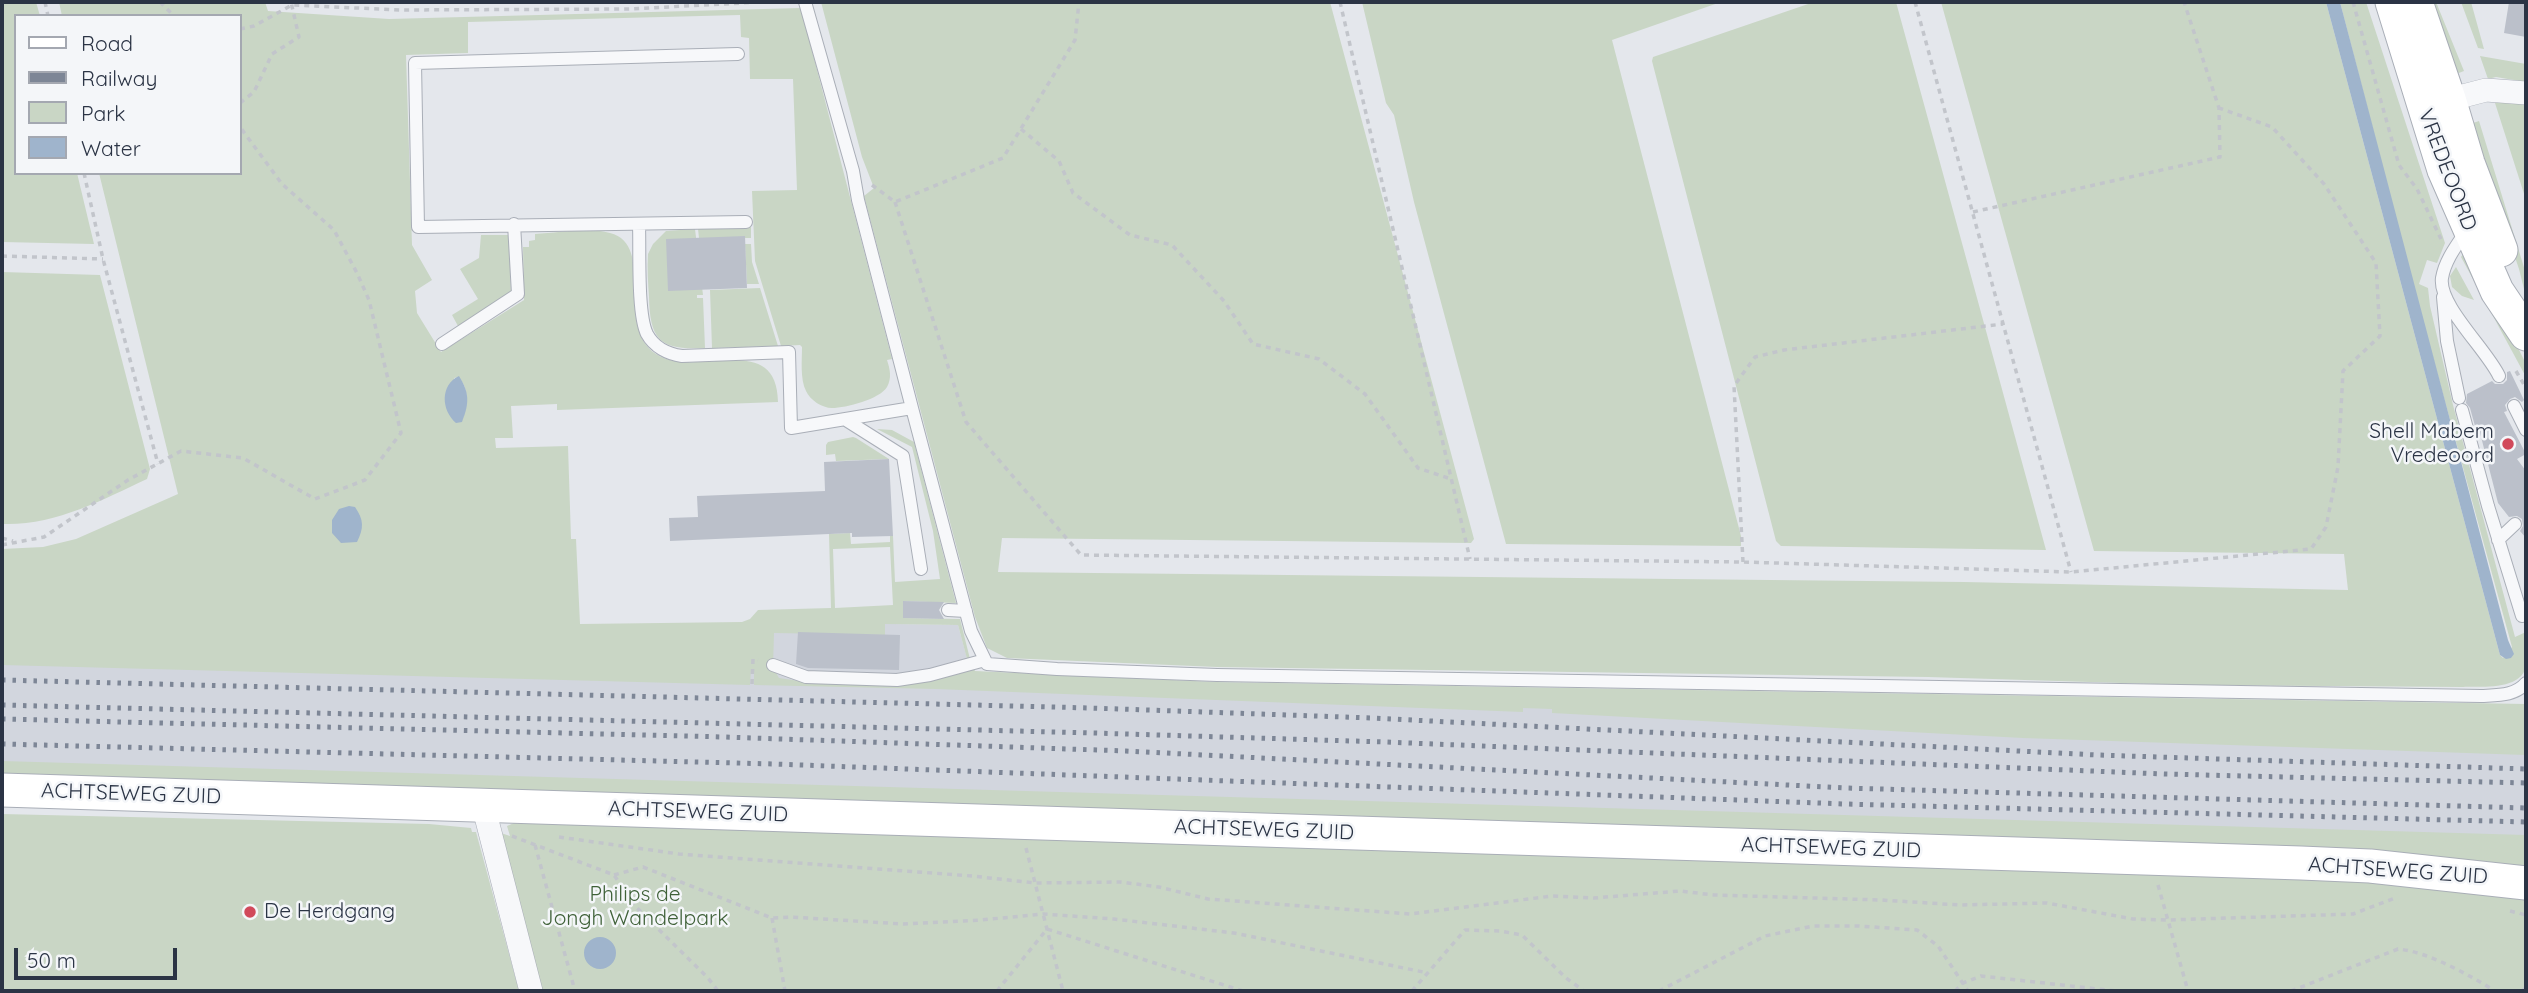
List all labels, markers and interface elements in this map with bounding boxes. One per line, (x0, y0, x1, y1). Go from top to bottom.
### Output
legend (14, 14, 242, 175)
text: Road (81, 30, 133, 56)
text: Railway (81, 65, 157, 91)
text: Park (81, 100, 125, 126)
street label: VREDEOORD (2412, 106, 2482, 234)
text: Water (81, 135, 141, 161)
place label: Shell Mabem Vredeoord (2369, 419, 2494, 469)
marker: Shell Mabem Vredeoord (2500, 436, 2516, 452)
street label: ACHTSEWEG ZUID (41, 778, 221, 810)
street label: ACHTSEWEG ZUID (608, 796, 788, 828)
street label: ACHTSEWEG ZUID (1174, 814, 1354, 846)
street label: ACHTSEWEG ZUID (1741, 832, 1921, 864)
street label: ACHTSEWEG ZUID (2307, 852, 2489, 890)
park label: Philips de Jongh Wandelpark (542, 882, 728, 932)
place label: De Herdgang (264, 899, 395, 925)
marker: De Herdgang (242, 904, 258, 920)
scale bar (18, 934, 180, 978)
text: 50 m (27, 947, 76, 973)

